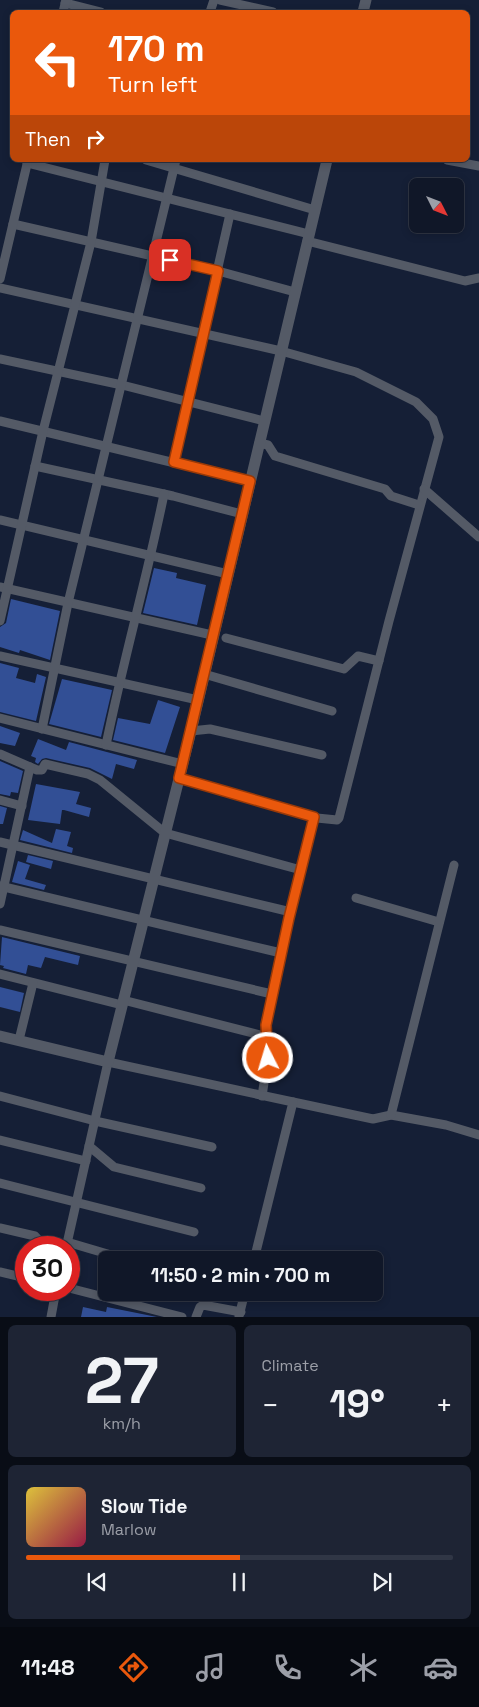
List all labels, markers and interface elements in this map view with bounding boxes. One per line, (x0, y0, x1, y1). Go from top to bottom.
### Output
text: 170 m (108, 27, 205, 71)
icon: left (25, 30, 90, 95)
text: Turn left (108, 70, 198, 98)
icon: right (81, 125, 109, 153)
text: Then (25, 127, 71, 152)
north arrow (409, 178, 464, 232)
map controls (409, 178, 464, 233)
pin (149, 239, 191, 281)
icon: arrive (156, 246, 184, 274)
position arrow (241, 1031, 293, 1083)
speed limit sign: 30 (15, 1236, 80, 1301)
text: 11:50 · 2 min · 700 m (151, 1263, 330, 1288)
text: 27 (85, 1339, 159, 1422)
text: Climate (262, 1355, 319, 1376)
text: 19° (329, 1380, 385, 1428)
text: − (262, 1387, 279, 1423)
text: + (436, 1387, 453, 1423)
text: km/h (103, 1413, 141, 1434)
text: Slow Tide (101, 1494, 187, 1519)
text: Marlow (101, 1519, 157, 1540)
icon: previous (83, 1568, 111, 1596)
icon: pause (225, 1568, 253, 1596)
icon: next (368, 1568, 396, 1596)
icon: directions (116, 1650, 151, 1685)
icon: music (193, 1650, 228, 1685)
icon: phone (270, 1650, 305, 1685)
icon: climate (346, 1650, 381, 1685)
icon: car (423, 1650, 458, 1685)
text: 11:48 (21, 1653, 75, 1681)

